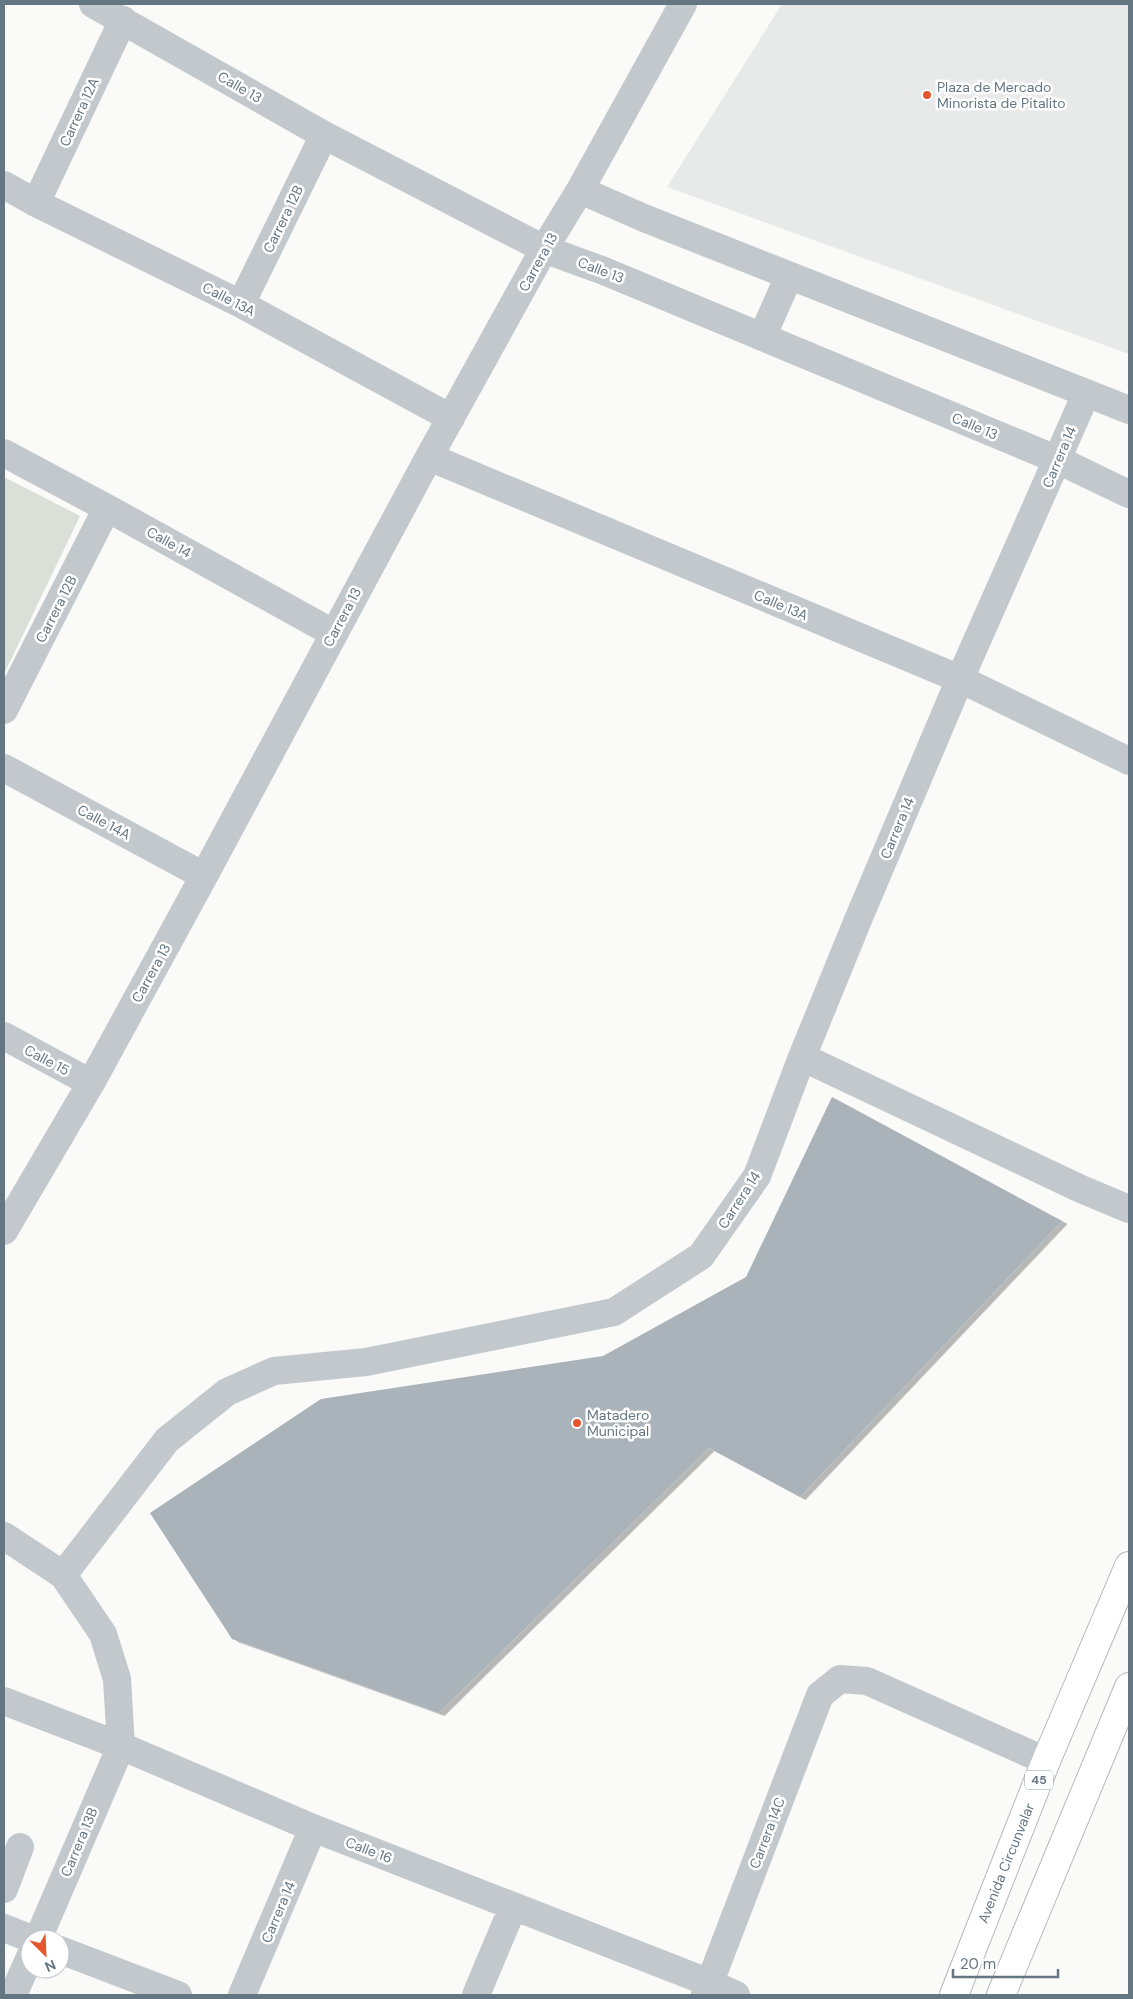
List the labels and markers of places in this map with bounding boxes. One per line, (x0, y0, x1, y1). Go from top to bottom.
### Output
place label: Plaza de Mercado Minorista de Pitalito (937, 78, 1066, 112)
marker: Plaza de Mercado Minorista de Pitalito (921, 89, 933, 101)
place label: Matadero Municipal (587, 1406, 649, 1440)
marker: Matadero Municipal (571, 1417, 583, 1429)

